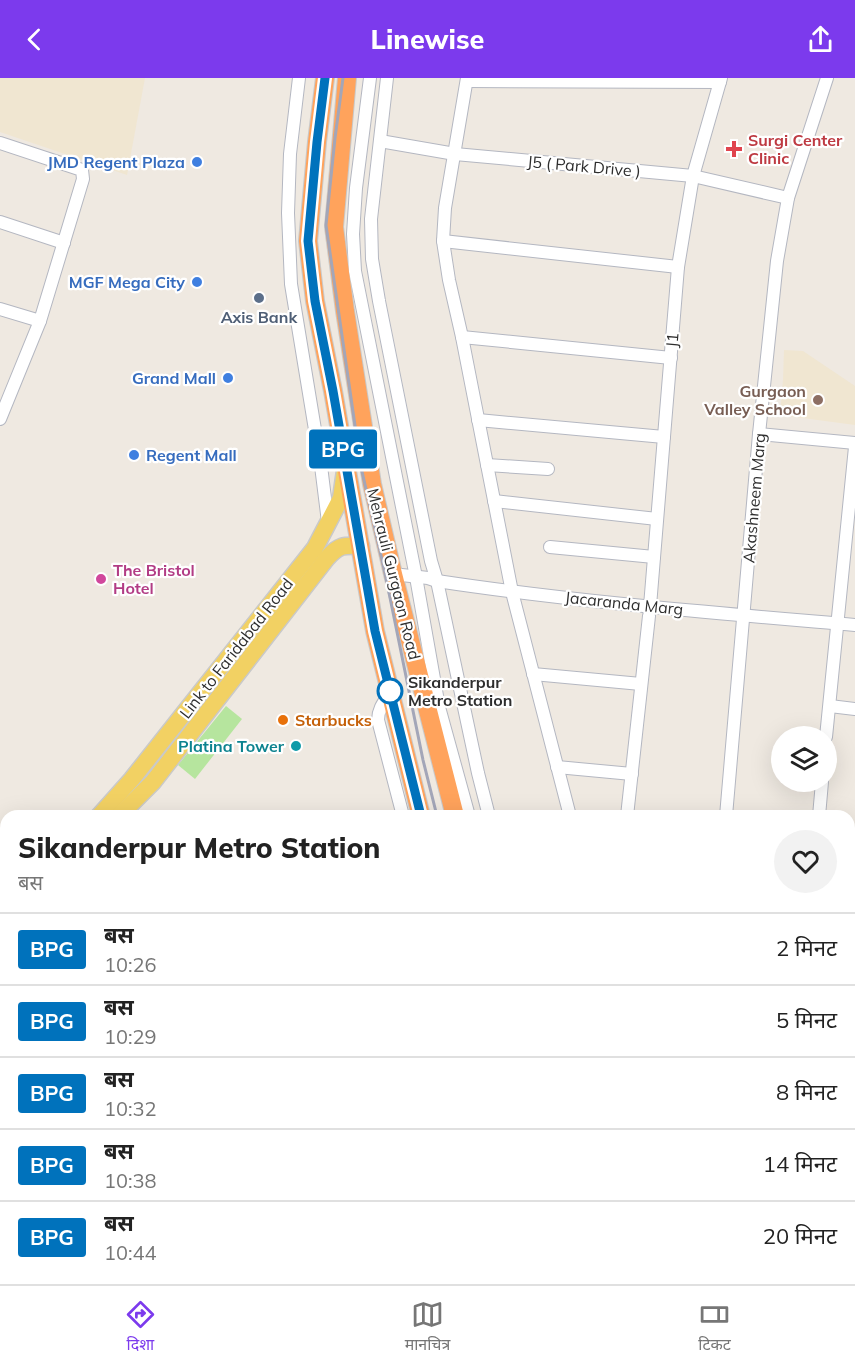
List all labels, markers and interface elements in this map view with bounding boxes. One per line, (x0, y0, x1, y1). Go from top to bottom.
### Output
text: Linewise (371, 22, 484, 56)
icon: back (18, 23, 51, 56)
icon: share (804, 23, 837, 56)
place label: Surgi Center Clinic (748, 130, 843, 168)
marker: Surgi Center Clinic (725, 140, 743, 158)
street label: J5 ( Park Drive ) (526, 151, 642, 181)
place label: JMD Regent Plaza (47, 152, 185, 172)
marker: JMD Regent Plaza (190, 155, 204, 169)
place label: MGF Mega City (69, 272, 185, 292)
marker: MGF Mega City (190, 275, 204, 289)
marker: Axis Bank (252, 291, 266, 305)
place label: Axis Bank (221, 307, 298, 327)
street label: J1 (661, 332, 683, 348)
place label: Grand Mall (132, 368, 216, 388)
marker: Grand Mall (221, 371, 235, 385)
place label: Gurgaon Valley School (703, 381, 806, 419)
marker: Gurgaon Valley School (811, 393, 825, 407)
line badge: BPG (308, 430, 378, 469)
street label: Akashneem Marg (738, 432, 770, 564)
text: BPG (321, 436, 365, 462)
place label: Regent Mall (146, 445, 237, 465)
marker: Regent Mall (127, 448, 141, 462)
street label: Mehrauli Gurgaon Road (363, 486, 425, 662)
place label: The Bristol Hotel (113, 560, 195, 598)
marker: The Bristol Hotel (94, 572, 108, 586)
street label: Link to Faridabad Road (175, 574, 297, 722)
street label: Jacaranda Marg (564, 587, 684, 619)
place label: Sikanderpur Metro Station (408, 672, 512, 710)
marker: Sikanderpur Metro Station (377, 678, 403, 704)
place label: Starbucks (295, 710, 372, 730)
marker: Starbucks (276, 713, 290, 727)
map controls (771, 726, 837, 792)
button: layers (771, 726, 837, 792)
place label: Platina Tower (178, 736, 285, 756)
marker: Platina Tower (289, 739, 303, 753)
text: Sikanderpur Metro Station (18, 830, 381, 865)
button: heart (774, 830, 837, 893)
text: बस (18, 870, 43, 895)
text: बस (104, 921, 134, 949)
text: 2 मिनट (776, 934, 837, 962)
text: BPG (30, 936, 74, 962)
text: 10:26 (104, 952, 156, 977)
text: बस (104, 993, 134, 1021)
text: 5 मिनट (776, 1006, 837, 1034)
text: BPG (30, 1008, 74, 1034)
text: 10:29 (104, 1024, 156, 1049)
text: बस (104, 1065, 134, 1093)
text: 8 मिनट (776, 1078, 837, 1106)
text: BPG (30, 1080, 74, 1106)
text: 10:32 (104, 1096, 156, 1121)
text: बस (104, 1137, 134, 1165)
text: 14 मिनट (763, 1150, 837, 1178)
text: BPG (30, 1152, 74, 1178)
text: 10:38 (104, 1168, 156, 1193)
text: बस (104, 1209, 134, 1237)
text: 20 मिनट (763, 1222, 837, 1250)
text: BPG (30, 1224, 74, 1250)
text: 10:44 (104, 1240, 156, 1265)
tab: दिशा (124, 1298, 157, 1357)
tab: मानचित्र (405, 1298, 450, 1357)
tab: टिकट (698, 1298, 731, 1357)

